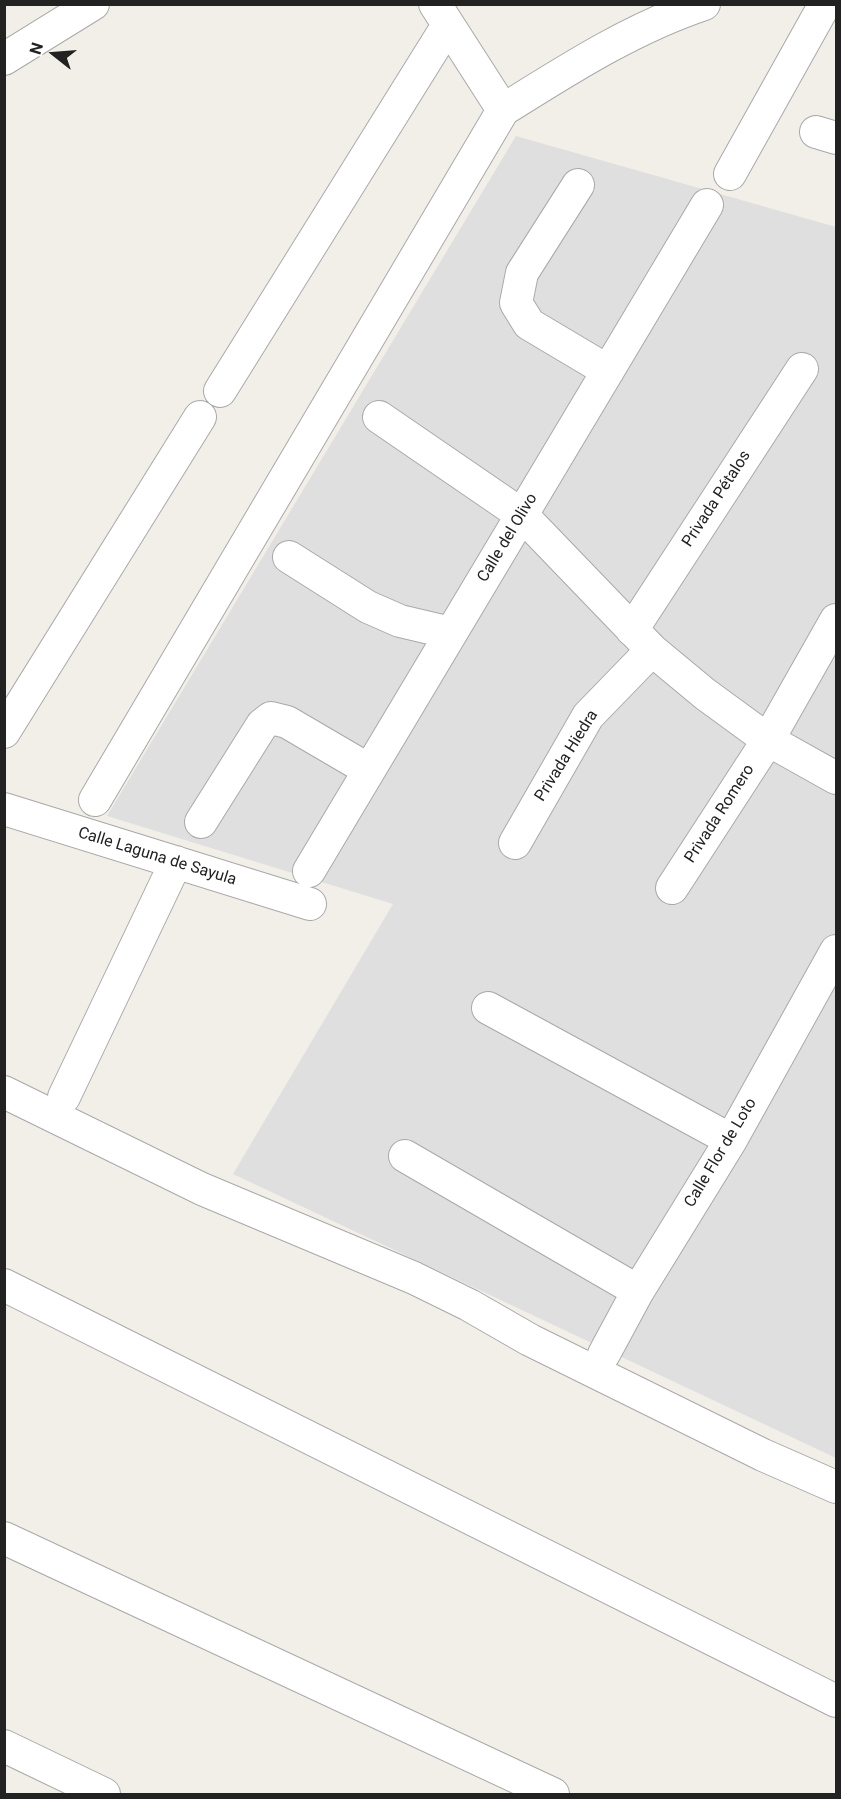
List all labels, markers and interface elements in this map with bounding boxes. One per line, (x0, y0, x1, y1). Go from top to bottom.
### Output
north arrow (24, 24, 84, 84)
text: N (26, 40, 47, 57)
street label: Privada Pétalos (679, 447, 755, 551)
street label: Calle del Olivo (474, 490, 542, 586)
street label: Privada Hiedra (531, 707, 603, 805)
street label: Privada Romero (681, 761, 759, 867)
street label: Calle Laguna de Sayula (76, 824, 238, 890)
street label: Calle Flor de Loto (681, 1095, 761, 1211)

